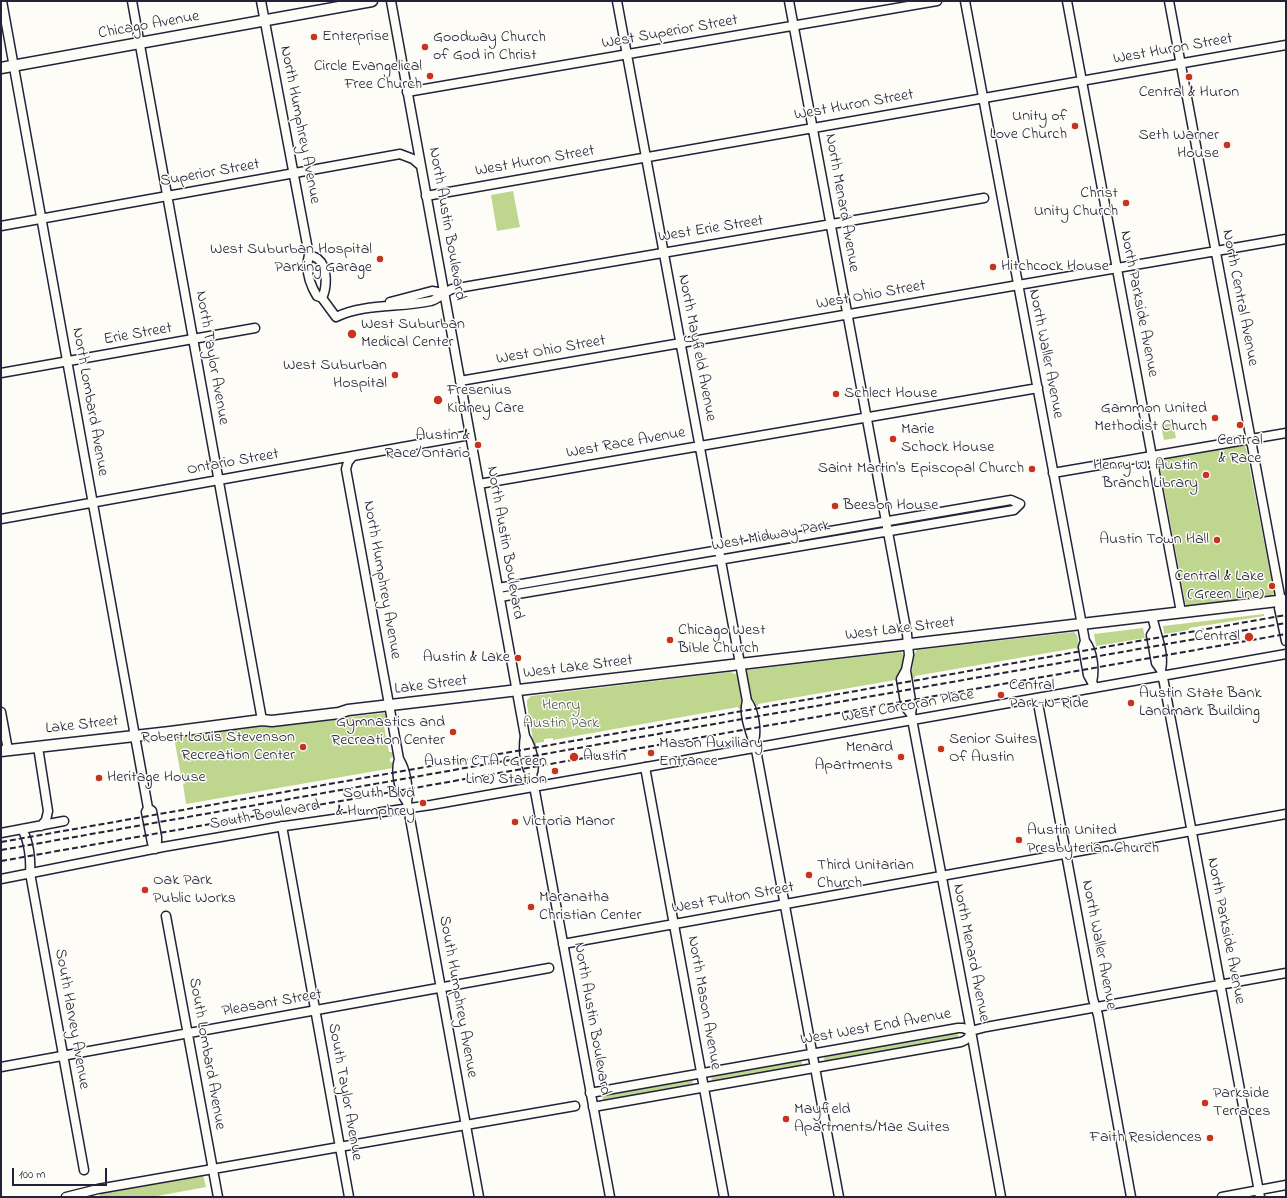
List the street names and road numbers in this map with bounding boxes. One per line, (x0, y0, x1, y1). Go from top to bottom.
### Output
street label: Chicago Avenue (97, 8, 201, 44)
street label: West Superior Street (600, 12, 740, 54)
street label: West Huron Street (1112, 30, 1234, 70)
street label: North Humphrey Avenue (274, 44, 324, 206)
street label: West Huron Street (793, 86, 915, 126)
street label: North Menard Avenue (819, 132, 863, 274)
street label: West Huron Street (474, 142, 596, 182)
street label: North Austin Boulevard (423, 146, 469, 302)
street label: Superior Street (159, 156, 261, 192)
street label: West Erie Street (657, 212, 765, 248)
street label: North Central Avenue (1216, 228, 1262, 368)
street label: North Parkside Avenue (1114, 229, 1162, 379)
street label: North Mayfield Avenue (672, 273, 720, 423)
street label: West Ohio Street (815, 277, 927, 315)
street label: North Waller Avenue (1023, 288, 1067, 420)
street label: North Taylor Avenue (190, 290, 232, 426)
street label: Erie Street (102, 320, 174, 350)
street label: North Lombard Avenue (66, 326, 112, 478)
street label: West Ohio Street (495, 332, 607, 370)
street label: West Race Avenue (565, 424, 687, 464)
street label: Ontario Street (186, 445, 280, 481)
street label: North Austin Boulevard (481, 465, 527, 621)
street label: North Humphrey Avenue (358, 499, 404, 661)
street label: West Midway Park (710, 517, 832, 557)
street label: West Lake Street (844, 614, 956, 646)
street label: West Lake Street (522, 652, 634, 684)
street label: Lake Street (394, 672, 468, 700)
street label: West Corcoran Place (840, 686, 976, 728)
street label: Lake Street (45, 713, 119, 739)
street label: South Boulevard (208, 797, 322, 835)
street label: North Parkside Avenue (1201, 856, 1249, 1006)
street label: West Fulton Street (670, 879, 796, 919)
street label: North Waller Avenue (1076, 879, 1120, 1011)
street label: North Menard Avenue (947, 882, 993, 1024)
street label: South Humphrey Avenue (433, 914, 481, 1080)
street label: North Mason Avenue (682, 935, 724, 1071)
street label: North Austin Boulevard (568, 941, 614, 1097)
street label: South Harvey Avenue (49, 947, 93, 1091)
street label: South Lombard Avenue (183, 976, 229, 1132)
street label: Pleasant Street (221, 986, 323, 1022)
street label: West West End Avenue (799, 1005, 953, 1051)
street label: South Taylor Avenue (322, 1022, 366, 1162)

